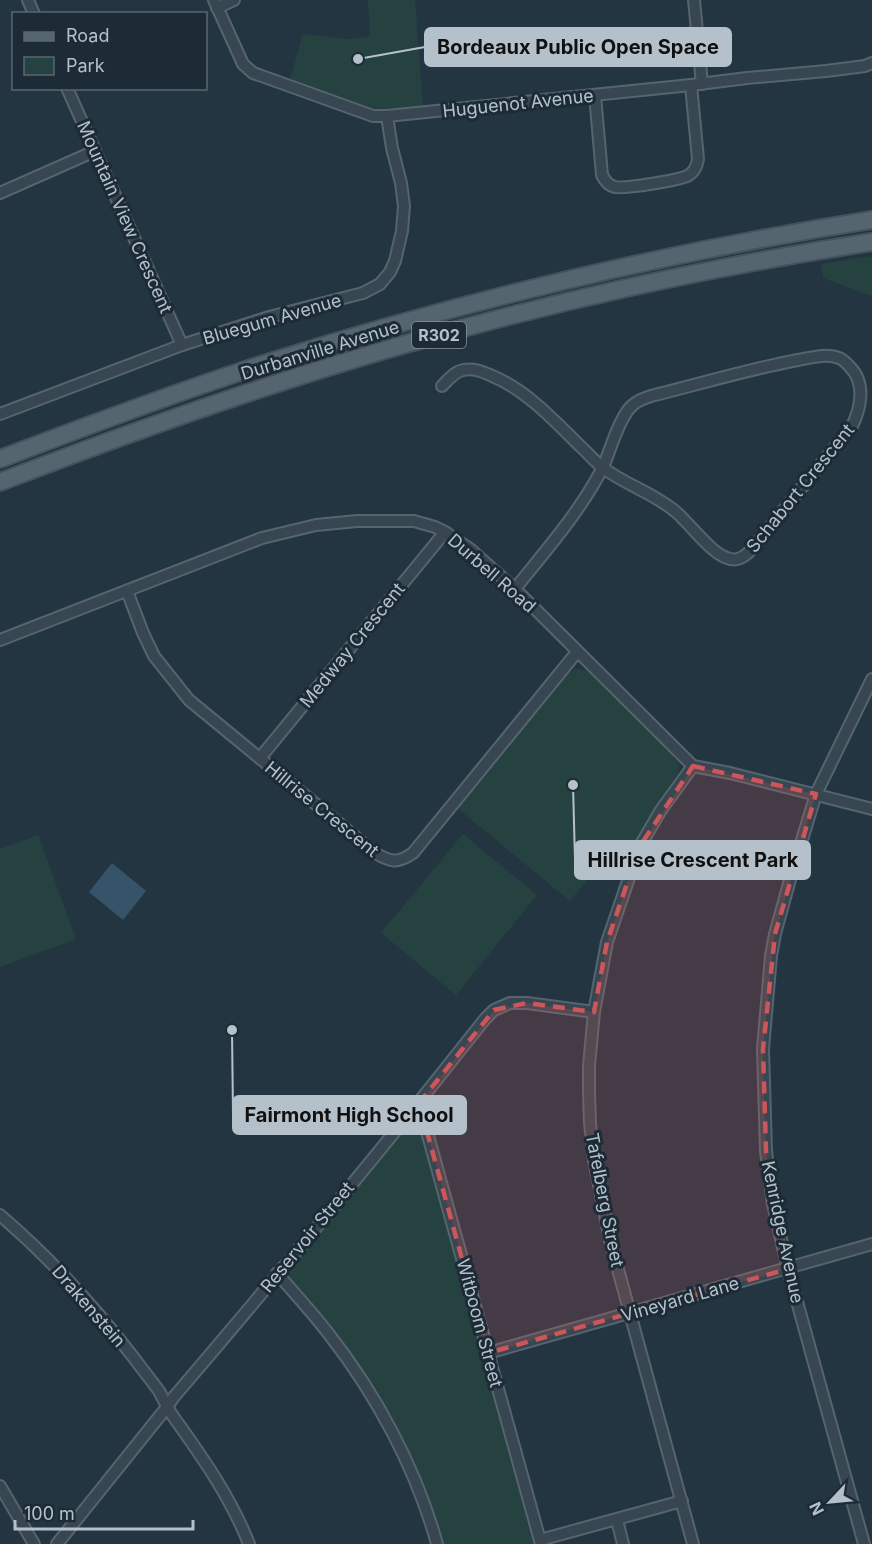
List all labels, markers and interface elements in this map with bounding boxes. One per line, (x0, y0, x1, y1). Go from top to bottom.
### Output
legend (12, 12, 207, 90)
text: Road (66, 25, 109, 46)
callout: Bordeaux Public Open Space (425, 28, 731, 66)
text: Bordeaux Public Open Space (437, 35, 719, 59)
text: Park (66, 55, 105, 76)
street label: Huguenot Avenue (441, 85, 595, 121)
street label: Mountain View Crescent (73, 118, 177, 316)
street label: Bluegum Avenue (200, 289, 344, 349)
street label: Durbanville Avenue (238, 316, 402, 384)
road number: R302 (412, 322, 466, 348)
street label: Schabort Crescent (742, 419, 858, 557)
street label: Durbell Road (444, 529, 540, 617)
street label: Medway Crescent (295, 578, 409, 712)
street label: Hillrise Crescent (261, 757, 383, 861)
callout: Hillrise Crescent Park (575, 841, 810, 879)
text: Hillrise Crescent Park (588, 848, 799, 872)
callout: Fairmont High School (233, 1096, 466, 1134)
text: Fairmont High School (244, 1103, 454, 1127)
street label: Tafelberg Street (582, 1131, 628, 1269)
street label: Kenridge Avenue (758, 1159, 808, 1305)
street label: Reservoir Street (256, 1177, 358, 1297)
street label: Witboom Street (453, 1256, 507, 1390)
street label: Drakenstein (48, 1261, 130, 1351)
street label: Vineyard Lane (619, 1272, 741, 1326)
north arrow (800, 1472, 860, 1532)
scale bar (15, 1493, 194, 1531)
text: N (805, 1499, 828, 1518)
text: 100 m (24, 1503, 75, 1524)

